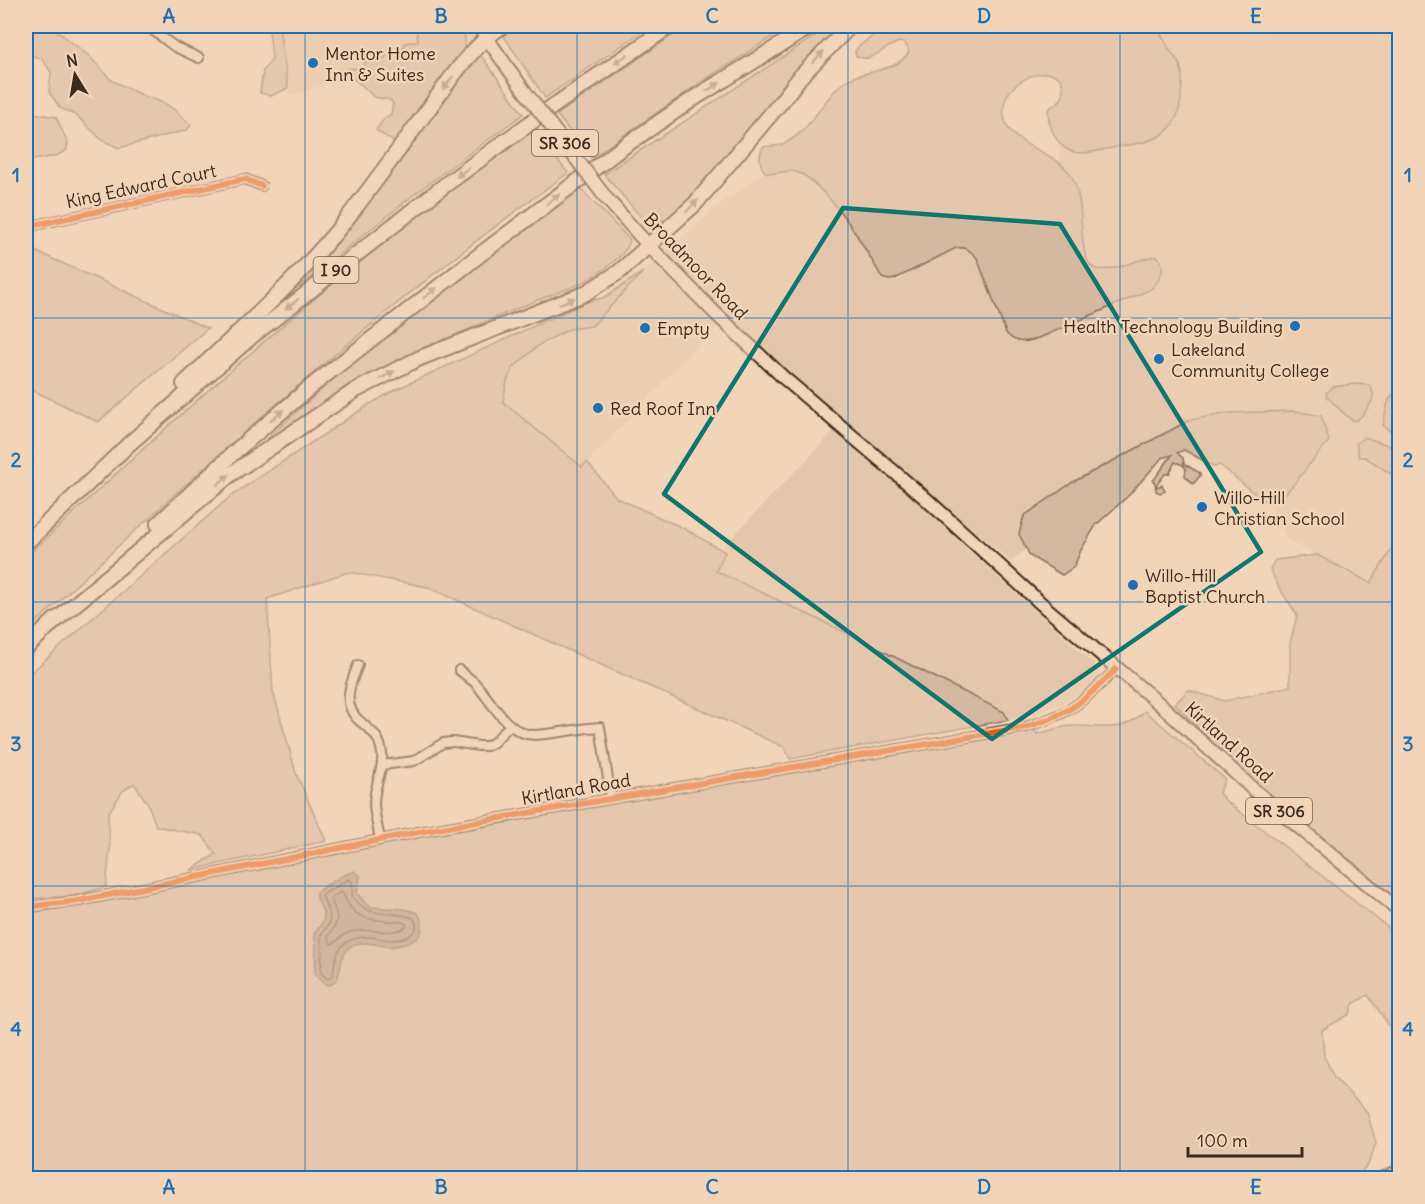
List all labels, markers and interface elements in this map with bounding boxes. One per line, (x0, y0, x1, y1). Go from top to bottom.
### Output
text: A (163, 3, 176, 28)
text: B (434, 3, 448, 28)
text: C (705, 3, 719, 28)
text: D (977, 3, 991, 28)
text: E (1250, 3, 1262, 28)
place label: Mentor Home Inn & Suites (325, 42, 436, 86)
north arrow (45, 45, 105, 105)
text: N (65, 49, 79, 71)
one-way arrow (811, 50, 825, 65)
one-way arrow (614, 53, 630, 65)
marker: Mentor Home Inn & Suites (306, 56, 320, 70)
one-way arrow (442, 75, 455, 91)
one-way arrow (704, 81, 721, 92)
road number: SR 306 (532, 130, 598, 156)
street label: King Edward Court (64, 159, 218, 213)
text: 1 (12, 162, 20, 187)
text: 1 (1404, 162, 1412, 187)
one-way arrow (455, 166, 471, 178)
one-way arrow (545, 193, 561, 205)
one-way arrow (684, 199, 699, 213)
street label: Broadmoor Road (639, 208, 753, 325)
road number: I 90 (314, 257, 358, 283)
one-way arrow (422, 288, 437, 300)
one-way arrow (558, 296, 576, 305)
one-way arrow (284, 298, 300, 311)
place label: Health Technology Building (1063, 315, 1283, 338)
place label: Empty (657, 317, 710, 340)
marker: Health Technology Building (1288, 319, 1302, 333)
marker: Empty (638, 321, 652, 335)
place label: Lakeland Community College (1171, 338, 1329, 382)
marker: Lakeland Community College (1152, 352, 1166, 366)
one-way arrow (378, 370, 395, 380)
place label: Red Roof Inn (610, 397, 716, 420)
marker: Red Roof Inn (591, 401, 605, 415)
one-way arrow (269, 409, 284, 422)
text: 2 (11, 447, 22, 472)
text: 2 (1403, 447, 1414, 472)
one-way arrow (215, 474, 231, 487)
place label: Willo-Hill Christian School (1214, 486, 1345, 530)
marker: Willo-Hill Christian School (1195, 500, 1209, 514)
place label: Willo-Hill Baptist Church (1145, 564, 1265, 608)
marker: Willo-Hill Baptist Church (1126, 578, 1140, 592)
street label: Kirtland Road (1180, 697, 1278, 788)
text: 3 (10, 731, 22, 756)
text: 3 (1402, 731, 1414, 756)
street label: Kirtland Road (520, 768, 633, 810)
road number: SR 306 (1246, 798, 1312, 824)
text: 4 (10, 1016, 22, 1041)
text: 4 (1402, 1016, 1414, 1041)
scale bar (1188, 1120, 1302, 1158)
text: 100 m (1197, 1129, 1248, 1152)
text: A (163, 1174, 176, 1199)
text: B (434, 1174, 448, 1199)
text: C (705, 1174, 719, 1199)
text: D (977, 1174, 991, 1199)
text: E (1250, 1174, 1262, 1199)

